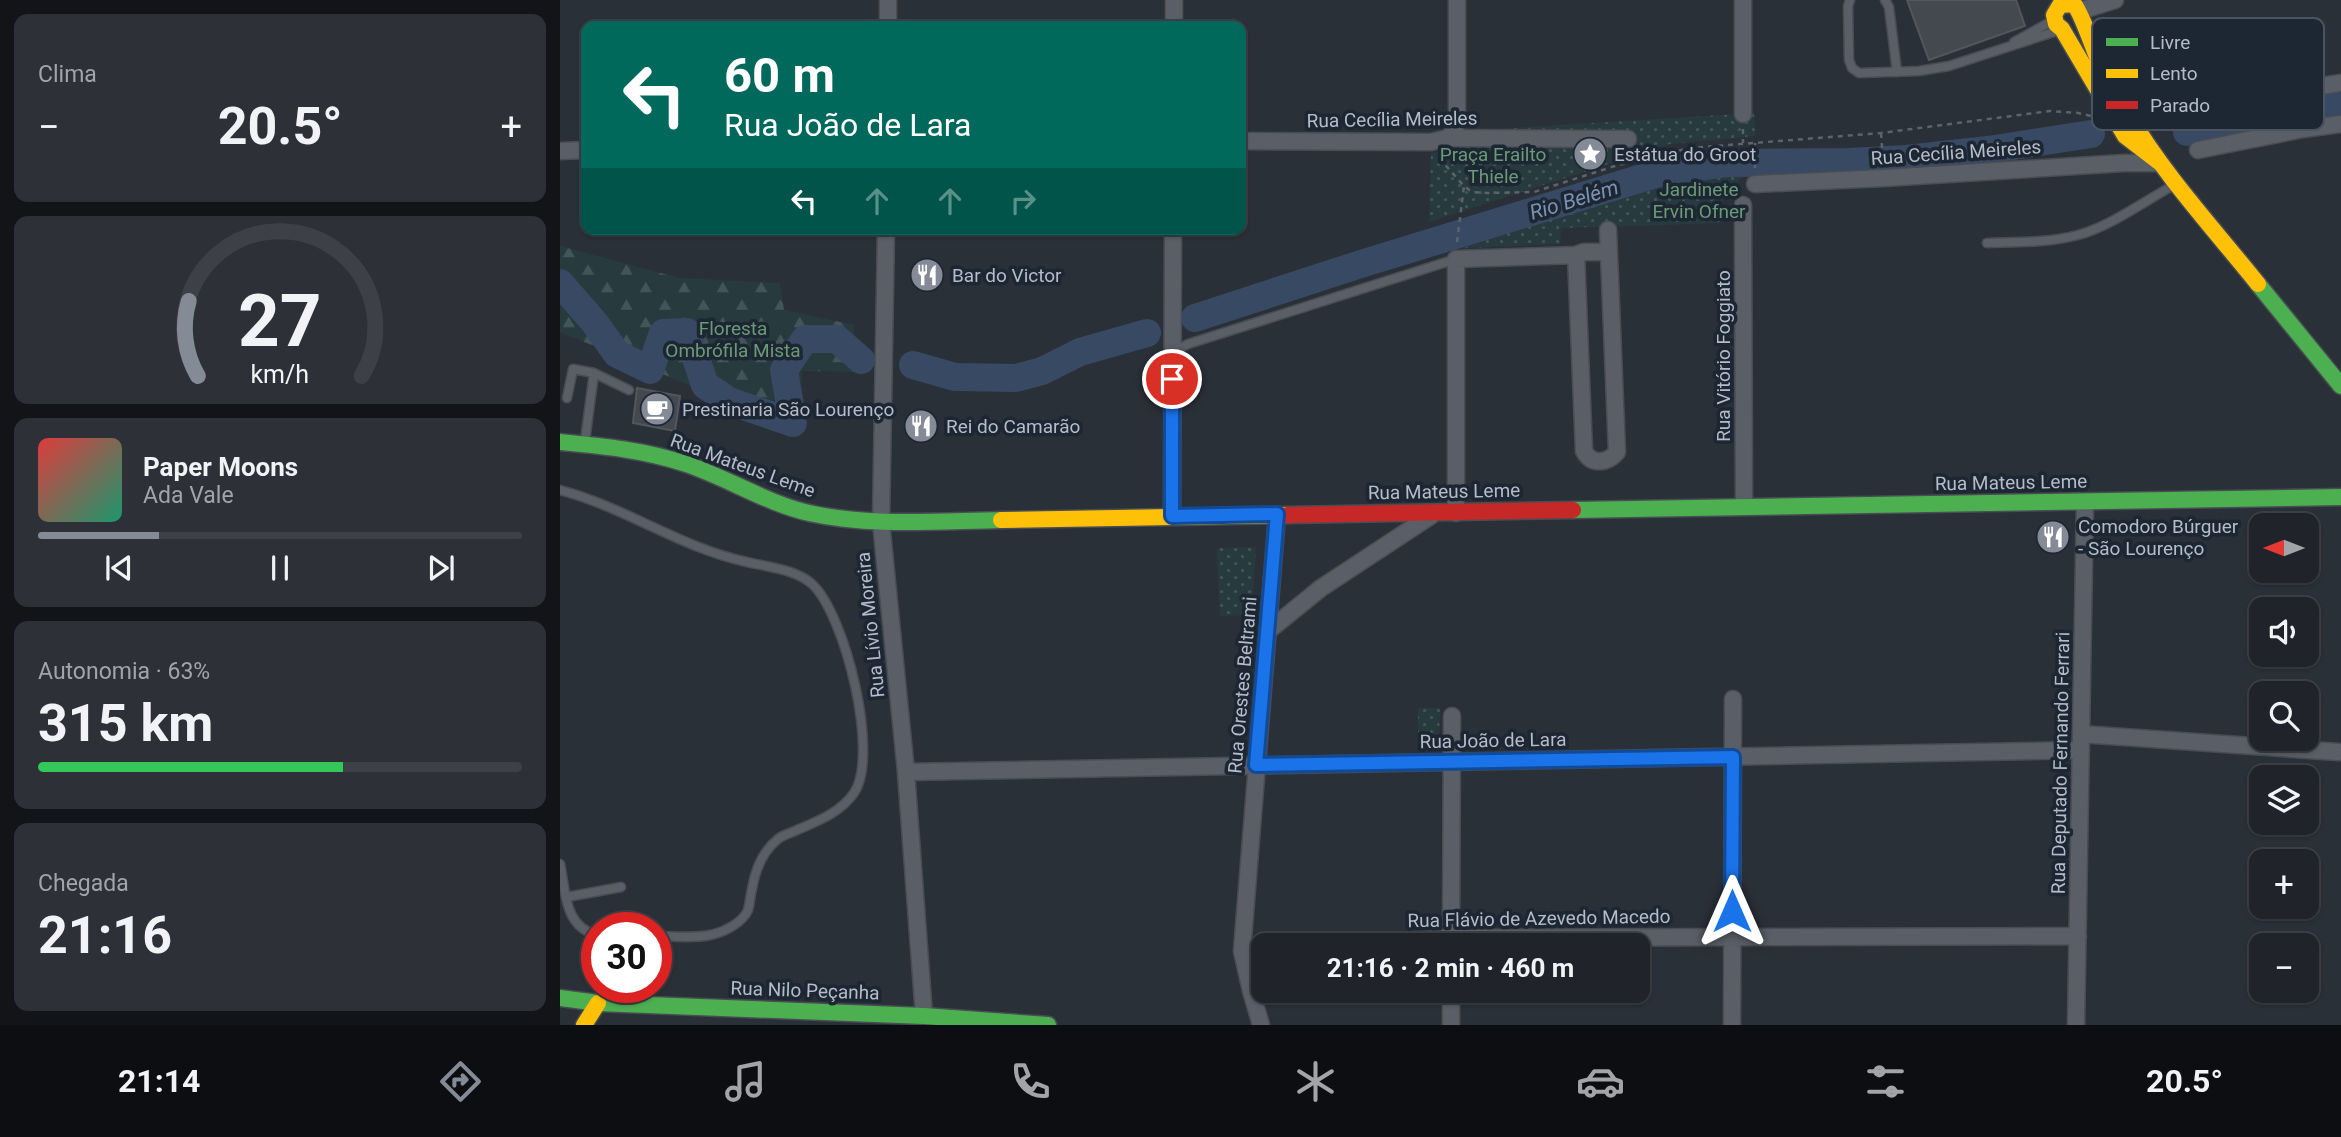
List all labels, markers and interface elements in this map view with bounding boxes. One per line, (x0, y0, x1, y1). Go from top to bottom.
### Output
legend (2092, 18, 2324, 130)
text: Livre (2150, 31, 2190, 54)
text: 60 m (724, 47, 835, 104)
icon: left (609, 49, 700, 140)
text: Clima (38, 61, 97, 88)
text: Lento (2150, 62, 2198, 85)
text: Parado (2150, 94, 2210, 117)
text: 20.5° (218, 96, 343, 157)
text: − (38, 105, 60, 149)
text: + (500, 105, 522, 149)
text: Rua João de Lara (724, 106, 971, 144)
street label: Rua Cecília Meireles (1306, 107, 1478, 132)
place icon: Estátua do Groot (1571, 135, 1609, 173)
street label: Rua Cecília Meireles (1870, 135, 2042, 170)
park label: Praça Erailto Thiele (1440, 143, 1546, 188)
place label: Estátua do Groot (1614, 143, 1756, 166)
water label: Rio Belém (1527, 175, 1621, 225)
park label: Jardinete Ervin Ofner (1652, 178, 1746, 223)
icon: left (785, 182, 823, 220)
icon: ahead (858, 182, 896, 220)
icon: ahead (931, 182, 969, 220)
icon: right (1004, 182, 1042, 220)
restaurant icon: Bar do Victor (908, 256, 946, 294)
place label: Bar do Victor (952, 264, 1062, 287)
street label: Rua Vitório Foggiato (1712, 270, 1735, 442)
text: 27 (238, 279, 322, 365)
park label: Floresta Ombrófila Mista (665, 317, 801, 362)
pin (1142, 349, 1202, 409)
text: km/h (251, 360, 309, 389)
icon: arrive (1153, 360, 1191, 398)
cafe icon: Prestinaria São Lourenço (638, 390, 676, 428)
place label: Prestinaria São Lourenço (682, 398, 894, 421)
restaurant icon: Rei do Camarão (902, 407, 940, 445)
place label: Rei do Camarão (946, 415, 1080, 438)
street label: Rua Mateus Leme (667, 429, 818, 502)
text: Paper Moons (143, 452, 298, 482)
street label: Rua Mateus Leme (1935, 470, 2087, 495)
street label: Rua Mateus Leme (1368, 479, 1520, 504)
text: Ada Vale (143, 482, 234, 509)
north arrow (2249, 513, 2319, 583)
map controls (2249, 513, 2319, 1003)
place label: Comodoro Búrguer - São Lourenço (2078, 515, 2239, 560)
restaurant icon: Comodoro Búrguer - São Lourenço (2034, 518, 2072, 556)
icon: previous (100, 549, 138, 587)
icon: pause (261, 549, 299, 587)
icon: next (422, 549, 460, 587)
street label: Rua Lívio Moreira (851, 551, 890, 699)
street label: Rua Orestes Beltrami (1223, 596, 1262, 775)
button: sound (2249, 597, 2319, 667)
street label: Rua Deputado Fernando Ferrari (2047, 632, 2074, 894)
text: Autonomia · 63% (38, 658, 210, 685)
button: search (2249, 681, 2319, 751)
text: 315 km (38, 693, 213, 754)
street label: Rua João de Lara (1419, 728, 1567, 753)
button: layers (2249, 765, 2319, 835)
button: + (2249, 849, 2319, 919)
text: Chegada (38, 870, 129, 897)
position arrow (1695, 874, 1769, 948)
text: 21:16 (38, 905, 172, 966)
street label: Rua Flávio de Azevedo Macedo (1407, 905, 1671, 932)
speed limit sign: 30 (581, 912, 672, 1003)
button: − (2249, 933, 2319, 1003)
text: 21:16 · 2 min · 460 m (1327, 953, 1574, 983)
street label: Rua Nilo Peçanha (730, 976, 880, 1005)
icon: directions (436, 1057, 485, 1106)
icon: music (721, 1057, 770, 1106)
icon: phone (1006, 1057, 1055, 1106)
icon: climate (1291, 1057, 1340, 1106)
icon: car (1576, 1057, 1625, 1106)
icon: filters (1861, 1057, 1910, 1106)
text: 21:14 (118, 1062, 200, 1100)
text: 20.5° (2146, 1062, 2223, 1100)

